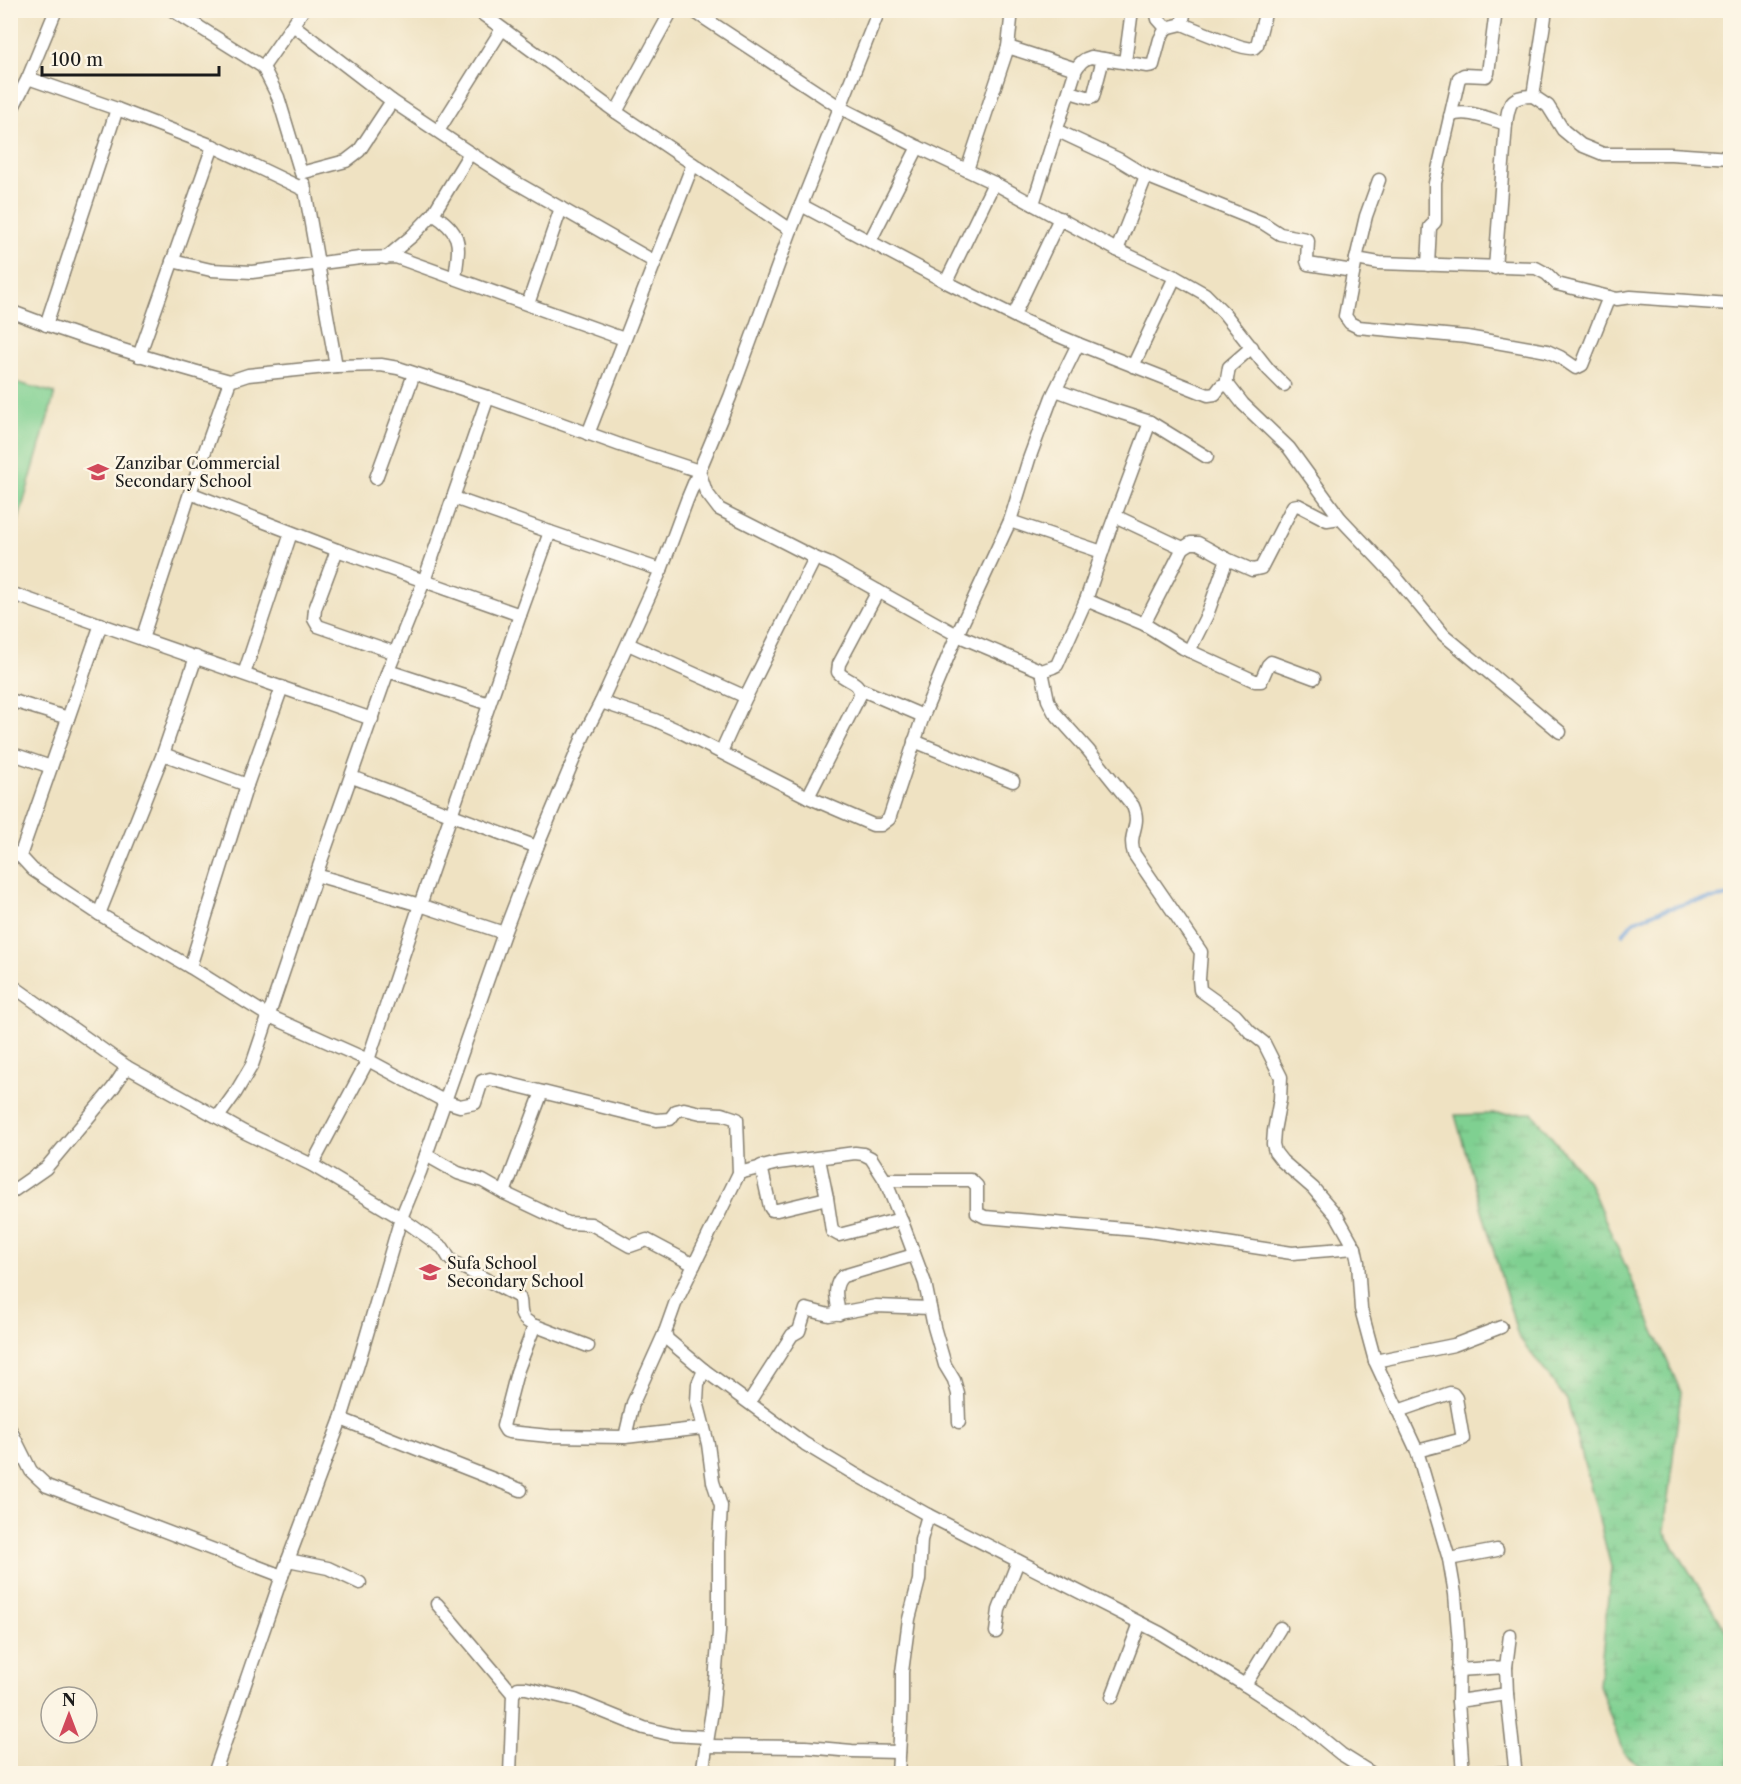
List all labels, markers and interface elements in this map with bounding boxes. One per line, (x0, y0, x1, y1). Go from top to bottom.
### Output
scale bar (42, 39, 219, 77)
text: 100 m (51, 49, 103, 71)
place label: Zanzibar Commercial Secondary School (115, 453, 280, 491)
school or university icon: Zanzibar Commercial Secondary School (86, 460, 110, 484)
place label: Sufa School Secondary School (447, 1253, 584, 1291)
school or university icon: Sufa School Secondary School (418, 1260, 442, 1284)
north arrow (39, 1685, 99, 1745)
text: N (62, 1690, 76, 1710)

